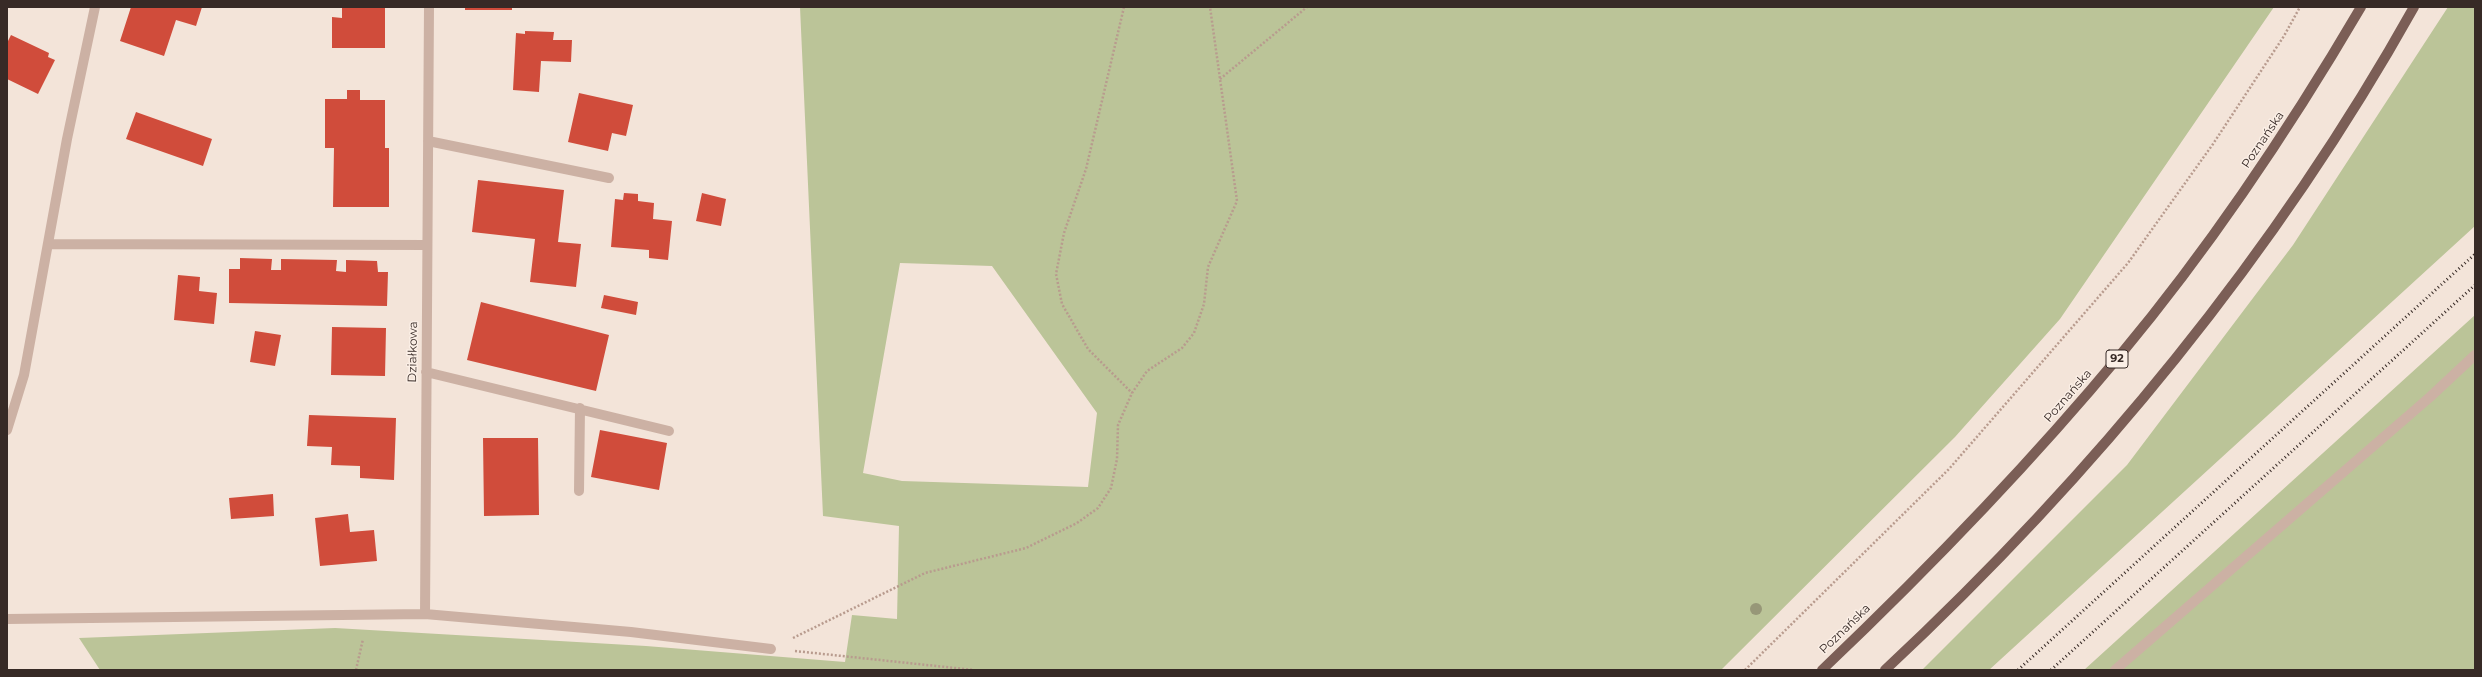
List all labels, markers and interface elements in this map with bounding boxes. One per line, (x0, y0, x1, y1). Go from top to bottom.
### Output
street label: Poznańska (2239, 109, 2287, 171)
street label: Działkowa (405, 321, 421, 383)
road number: 92 (2106, 350, 2128, 368)
street label: Poznańska (2041, 367, 2095, 425)
street label: Poznańska (1817, 601, 1873, 657)

